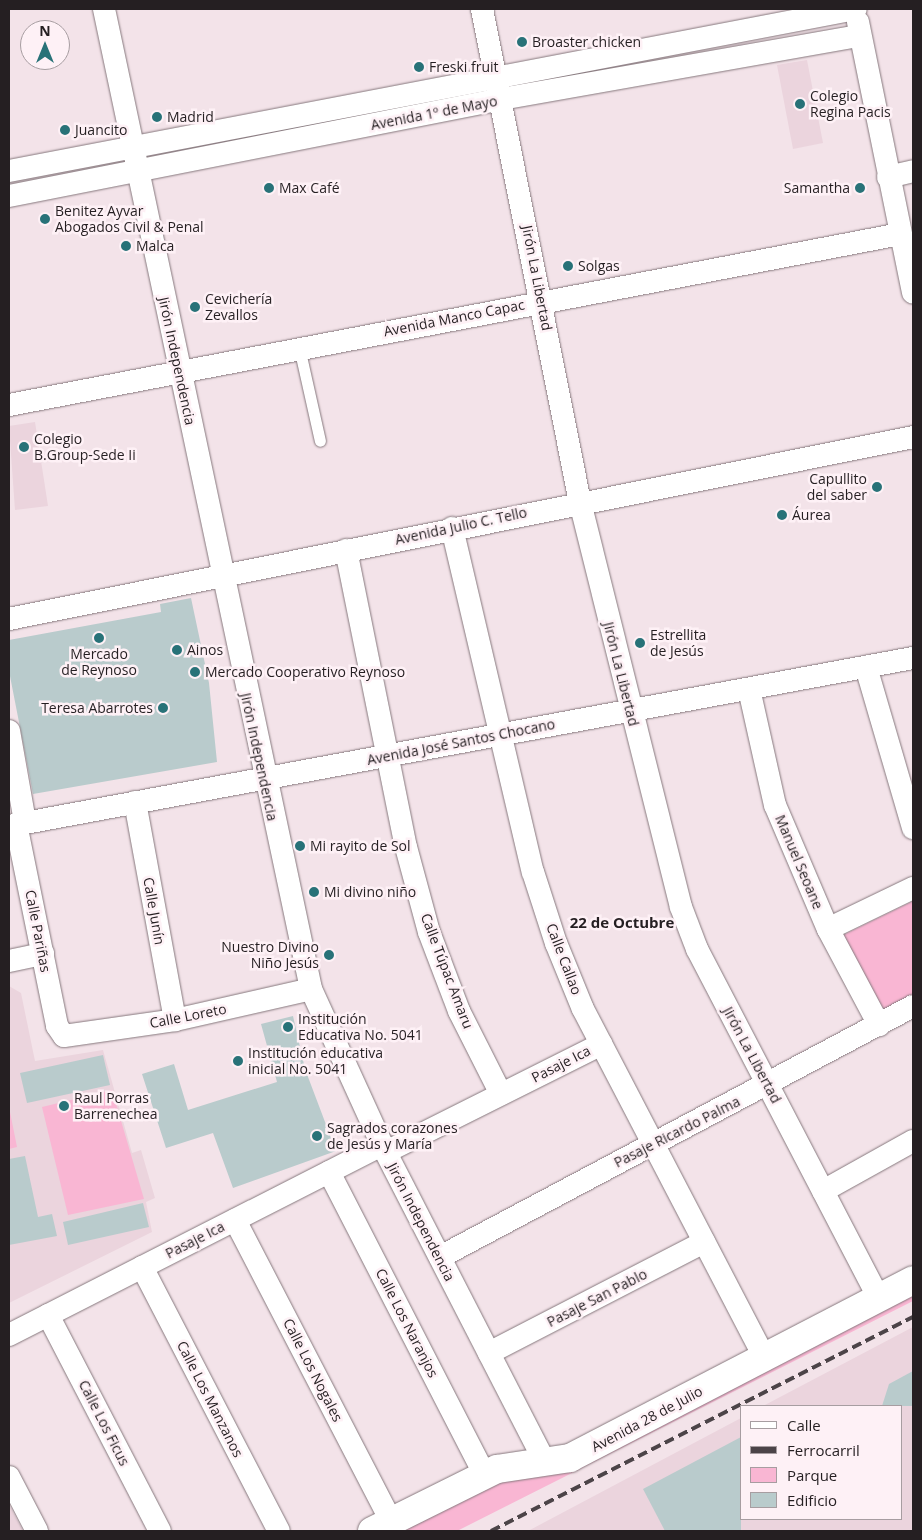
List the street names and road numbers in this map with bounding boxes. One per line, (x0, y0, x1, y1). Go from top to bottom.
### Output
street label: Avenida 1º de Mayo (369, 92, 499, 134)
street label: Jirón La Libertad (519, 224, 555, 332)
street label: Jirón Independencia (155, 295, 199, 427)
street label: Avenida Manco Capac (382, 296, 526, 340)
street label: Avenida Julio C. Tello (393, 504, 529, 548)
street label: Jirón La Libertad (600, 620, 642, 728)
street label: Jirón Independencia (237, 691, 281, 823)
street label: Avenida José Santos Chocano (366, 716, 556, 768)
street label: Manuel Seoane (772, 812, 826, 912)
street label: Calle Junín (140, 876, 168, 946)
street label: Calle Pariñas (22, 888, 54, 974)
street label: Calle Túpac Amaru (417, 911, 477, 1031)
street label: Calle Callao (543, 921, 585, 997)
street label: Calle Loreto (148, 1000, 228, 1032)
street label: Jirón La Libertad (720, 1004, 784, 1106)
street label: Pasaje Ica (529, 1042, 593, 1086)
street label: Pasaje Ricardo Palma (611, 1093, 743, 1171)
street label: Jirón Independencia (384, 1160, 458, 1284)
street label: Pasaje Ica (163, 1218, 227, 1262)
street label: Calle Los Naranjos (372, 1266, 442, 1380)
street label: Pasaje San Pablo (544, 1266, 650, 1330)
street label: Calle Los Nogales (280, 1316, 346, 1424)
street label: Calle Los Manzanos (173, 1338, 247, 1460)
street label: Calle Los Ficus (75, 1377, 133, 1469)
street label: Avenida 28 de Julio (589, 1383, 705, 1455)

